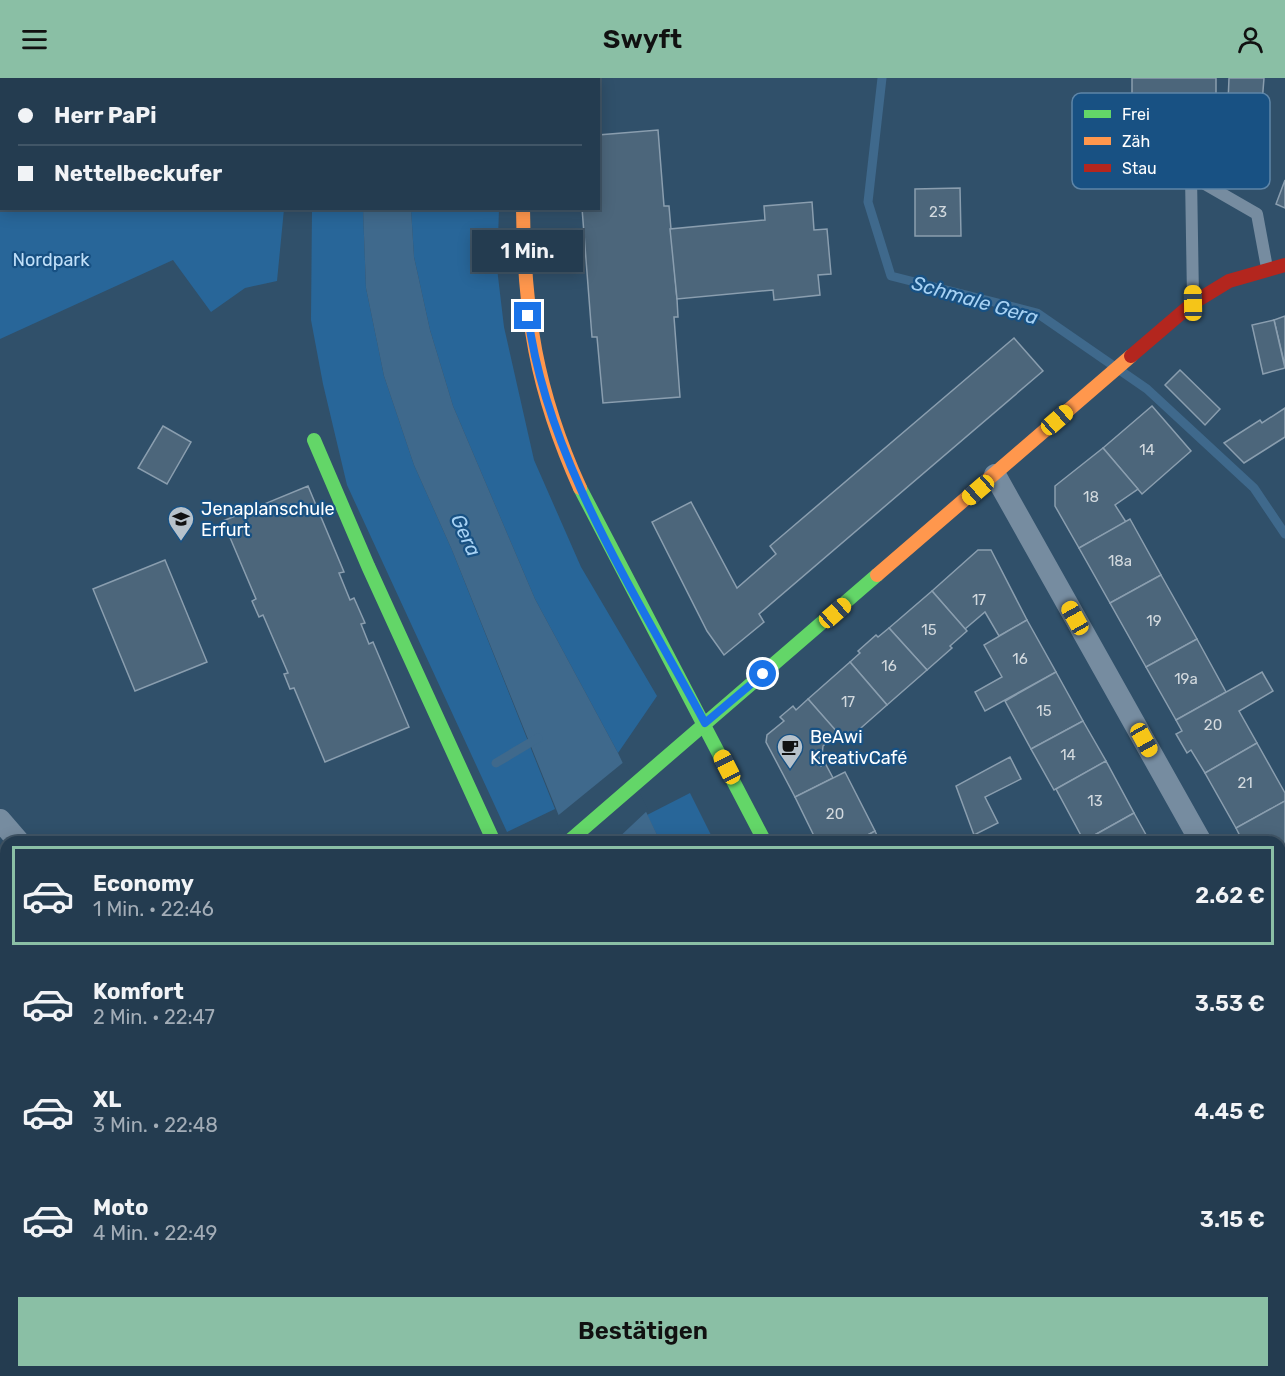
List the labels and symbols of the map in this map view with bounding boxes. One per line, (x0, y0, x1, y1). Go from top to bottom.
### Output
legend (1072, 93, 1270, 189)
text: Frei (1122, 105, 1150, 124)
text: Zäh (1122, 132, 1150, 151)
text: Stau (1122, 159, 1157, 178)
house number: 23 (929, 203, 947, 221)
callout: 1 Min. (472, 229, 584, 271)
park label: Nordpark (13, 249, 90, 271)
water label: Schmale Gera (909, 271, 1041, 330)
car (1184, 285, 1202, 321)
route end (514, 302, 541, 329)
car (1038, 401, 1076, 439)
house number: 14 (1139, 441, 1155, 459)
car (959, 471, 997, 509)
house number: 18 (1083, 488, 1099, 506)
place label: Jenaplanschule Erfurt (201, 498, 335, 541)
school or university icon: Jenaplanschule Erfurt (166, 504, 196, 542)
water label: Gera (446, 510, 486, 560)
house number: 18a (1108, 552, 1132, 570)
house number: 17 (972, 591, 986, 609)
car (816, 594, 854, 632)
car (1058, 598, 1092, 638)
house number: 19 (1146, 612, 1162, 630)
house number: 15 (921, 621, 937, 639)
house number: 16 (1012, 650, 1028, 668)
house number: 16 (881, 657, 897, 675)
route start (749, 660, 776, 687)
house number: 19a (1174, 670, 1198, 688)
house number: 17 (841, 693, 855, 711)
house number: 15 (1036, 702, 1052, 720)
house number: 20 (1204, 716, 1222, 734)
car (1127, 720, 1161, 760)
place label: BeAwi KreativCafé (810, 726, 907, 769)
cafe icon: BeAwi KreativCafé (775, 732, 805, 770)
house number: 14 (1060, 746, 1076, 764)
car (711, 747, 743, 787)
house number: 21 (1237, 774, 1253, 792)
house number: 13 (1087, 792, 1103, 810)
house number: 20 (826, 805, 844, 823)

